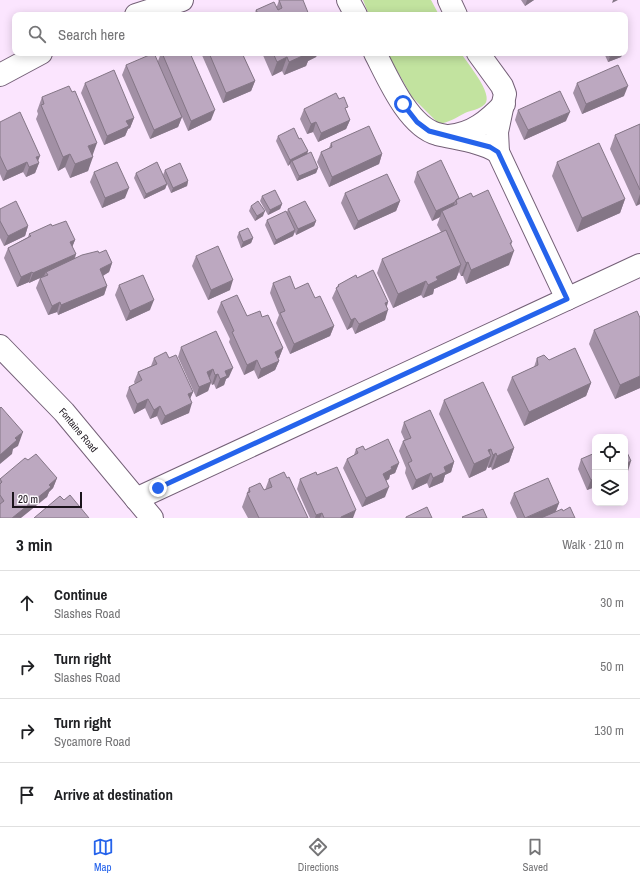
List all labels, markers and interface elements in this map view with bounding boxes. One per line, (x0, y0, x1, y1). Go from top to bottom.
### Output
search box (12, 12, 628, 56)
icon: search (26, 23, 48, 45)
text: Search here (58, 24, 125, 45)
route start (394, 95, 412, 113)
street label: Fontaine Road (56, 405, 101, 455)
map controls (592, 434, 628, 506)
button: locate (592, 434, 628, 470)
button: layers (592, 470, 628, 506)
route end (149, 479, 167, 497)
scale bar (12, 490, 82, 509)
text: 20 m (18, 492, 38, 506)
text: 3 min (16, 533, 52, 556)
text: Walk · 210 m (562, 536, 624, 553)
text: Continue (54, 584, 107, 605)
icon: ahead (16, 592, 38, 614)
text: 30 m (600, 594, 624, 611)
text: Slashes Road (54, 605, 120, 622)
text: Turn right (54, 648, 111, 669)
icon: right (16, 656, 38, 678)
text: 50 m (600, 658, 624, 675)
text: Slashes Road (54, 669, 120, 686)
text: Turn right (54, 712, 111, 733)
icon: right (16, 720, 38, 742)
text: 130 m (594, 722, 624, 739)
text: Sycamore Road (54, 733, 130, 750)
icon: arrive (16, 784, 38, 806)
text: Arrive at destination (54, 784, 173, 805)
tab: Map (92, 836, 114, 874)
tab: Directions (298, 836, 339, 874)
tab: Saved (523, 836, 548, 874)

